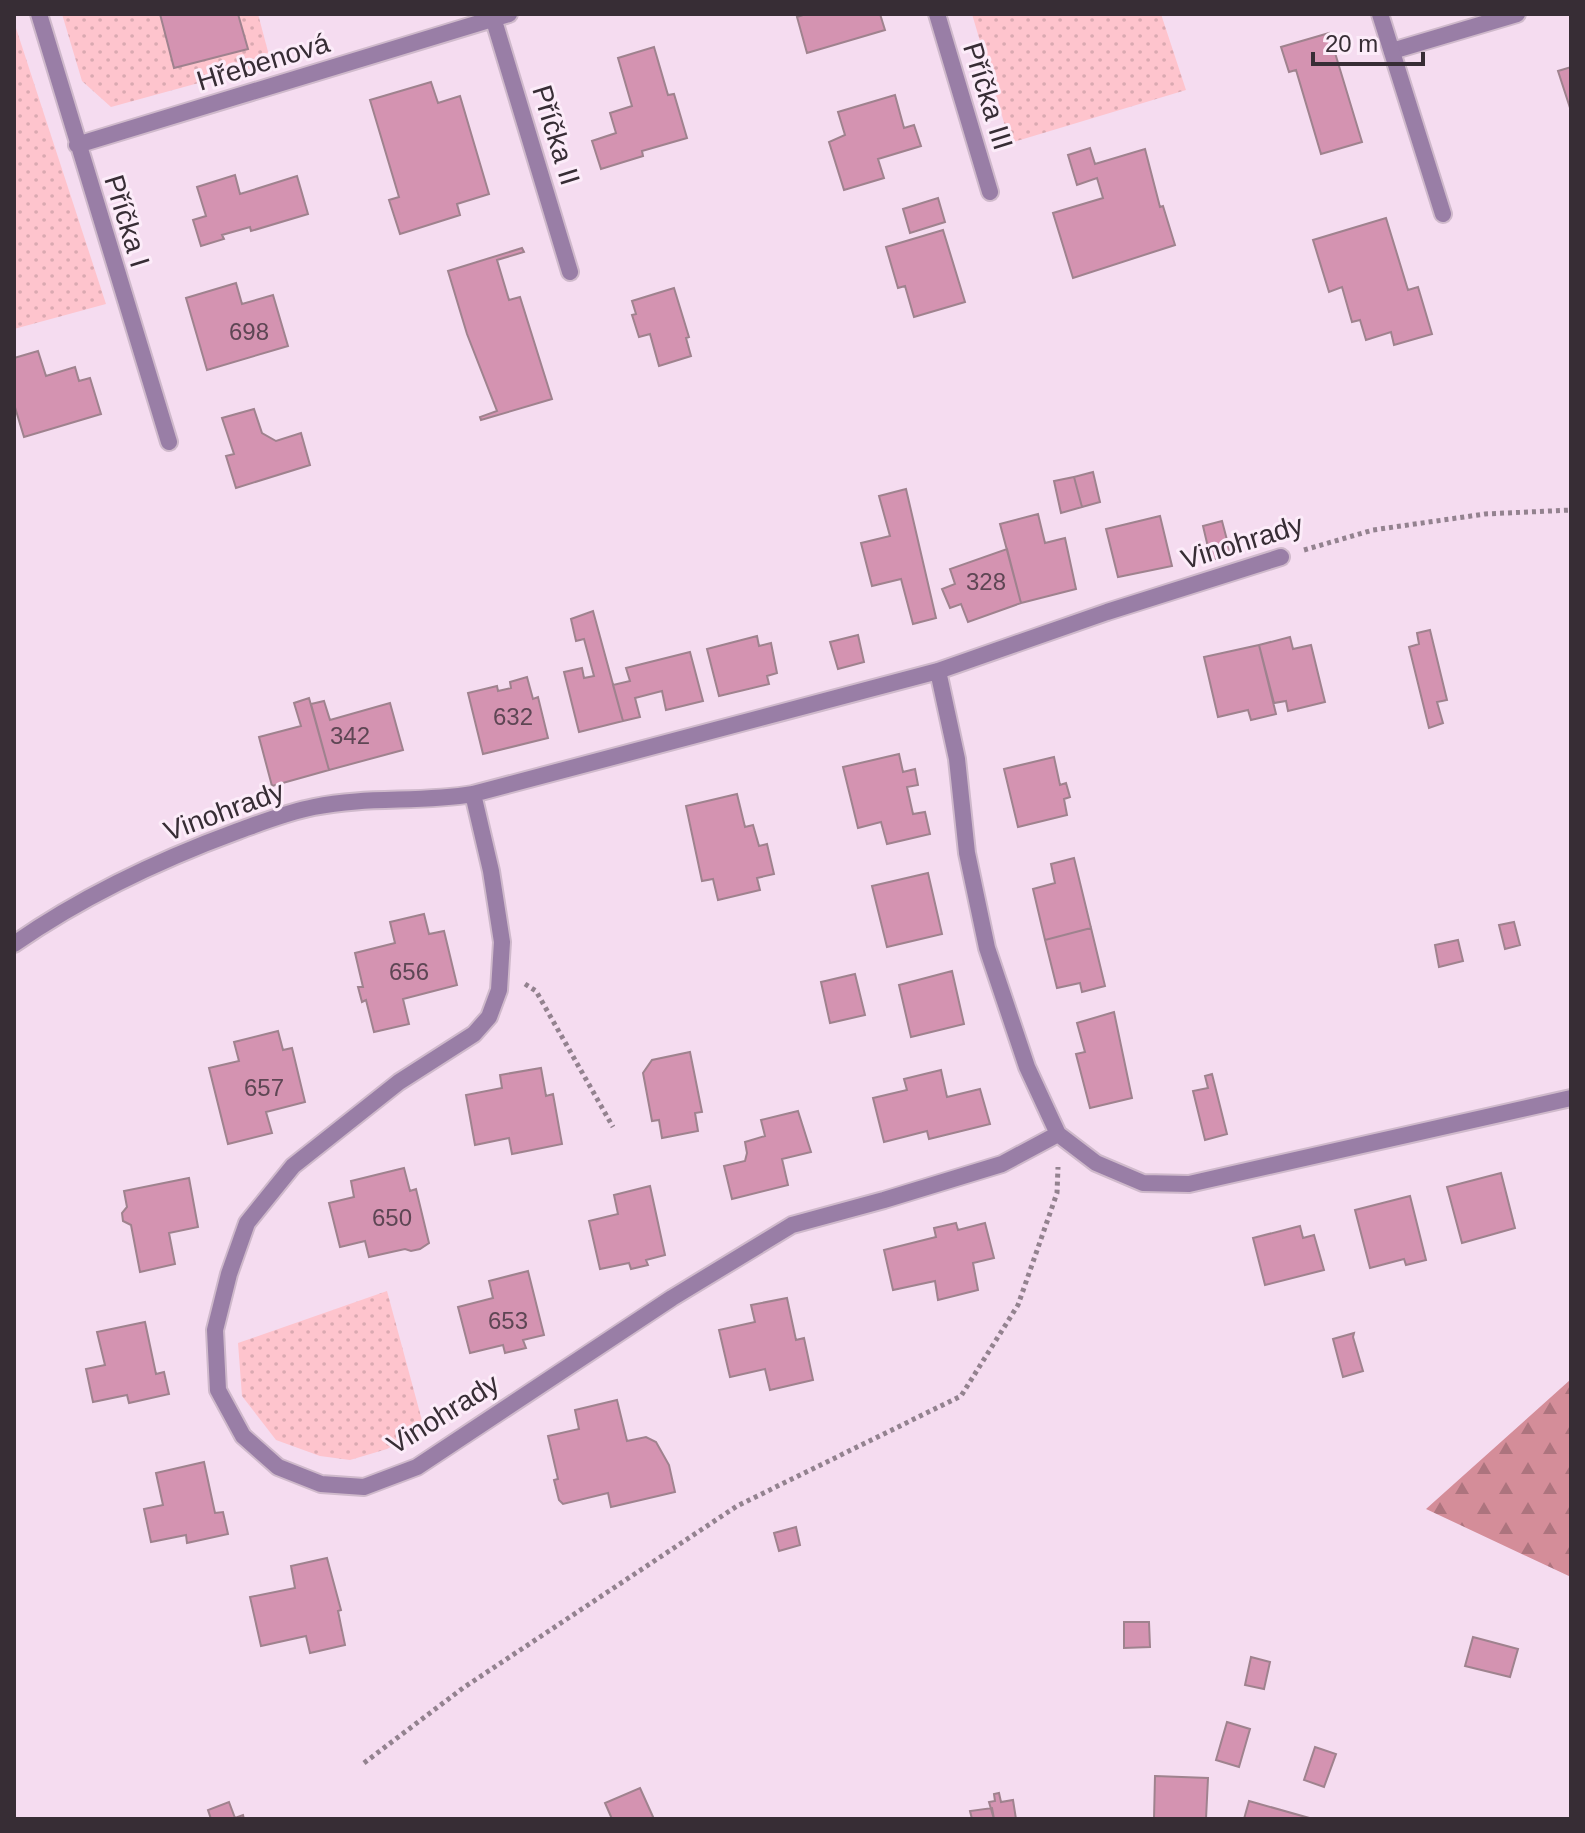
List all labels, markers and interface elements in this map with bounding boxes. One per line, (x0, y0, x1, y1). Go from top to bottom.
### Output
scale bar (1313, 16, 1423, 66)
street label: Hřebenová (193, 27, 333, 97)
text: 20 m (1325, 30, 1378, 57)
street label: Příčka III (957, 39, 1019, 153)
street label: Příčka II (526, 81, 586, 189)
street label: Příčka I (98, 171, 156, 271)
house number: 698 (229, 318, 269, 345)
street label: Vinohrady (1177, 509, 1307, 575)
house number: 328 (966, 568, 1006, 595)
house number: 632 (493, 703, 533, 730)
house number: 342 (330, 722, 370, 749)
street label: Vinohrady (160, 775, 288, 847)
house number: 656 (389, 958, 429, 985)
house number: 657 (244, 1074, 284, 1101)
house number: 650 (372, 1204, 412, 1231)
house number: 653 (488, 1307, 528, 1334)
street label: Vinohrady (382, 1368, 504, 1460)

